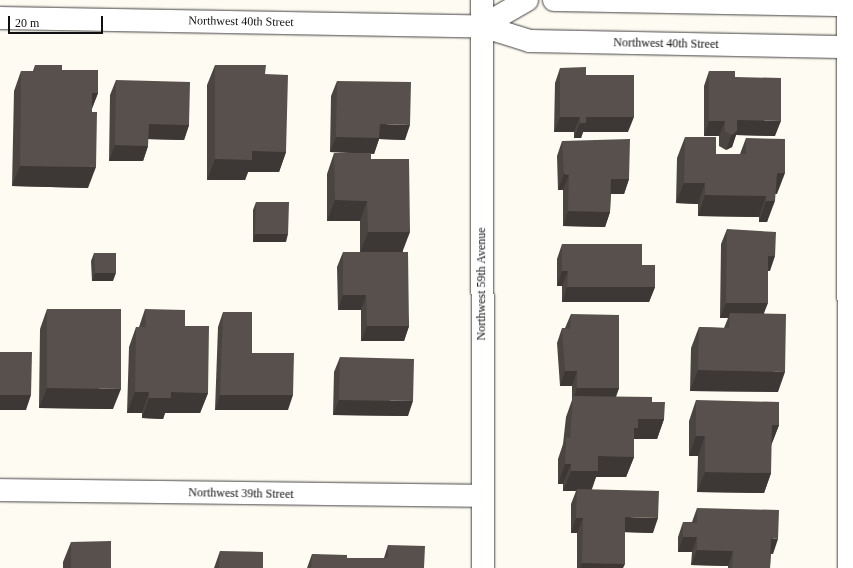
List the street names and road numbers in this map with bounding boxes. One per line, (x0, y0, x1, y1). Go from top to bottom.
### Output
street label: Northwest 40th Street (188, 14, 294, 30)
street label: Northwest 40th Street (613, 36, 719, 52)
street label: Northwest 59th Avenue (475, 227, 489, 341)
street label: Northwest 39th Street (188, 486, 294, 502)

